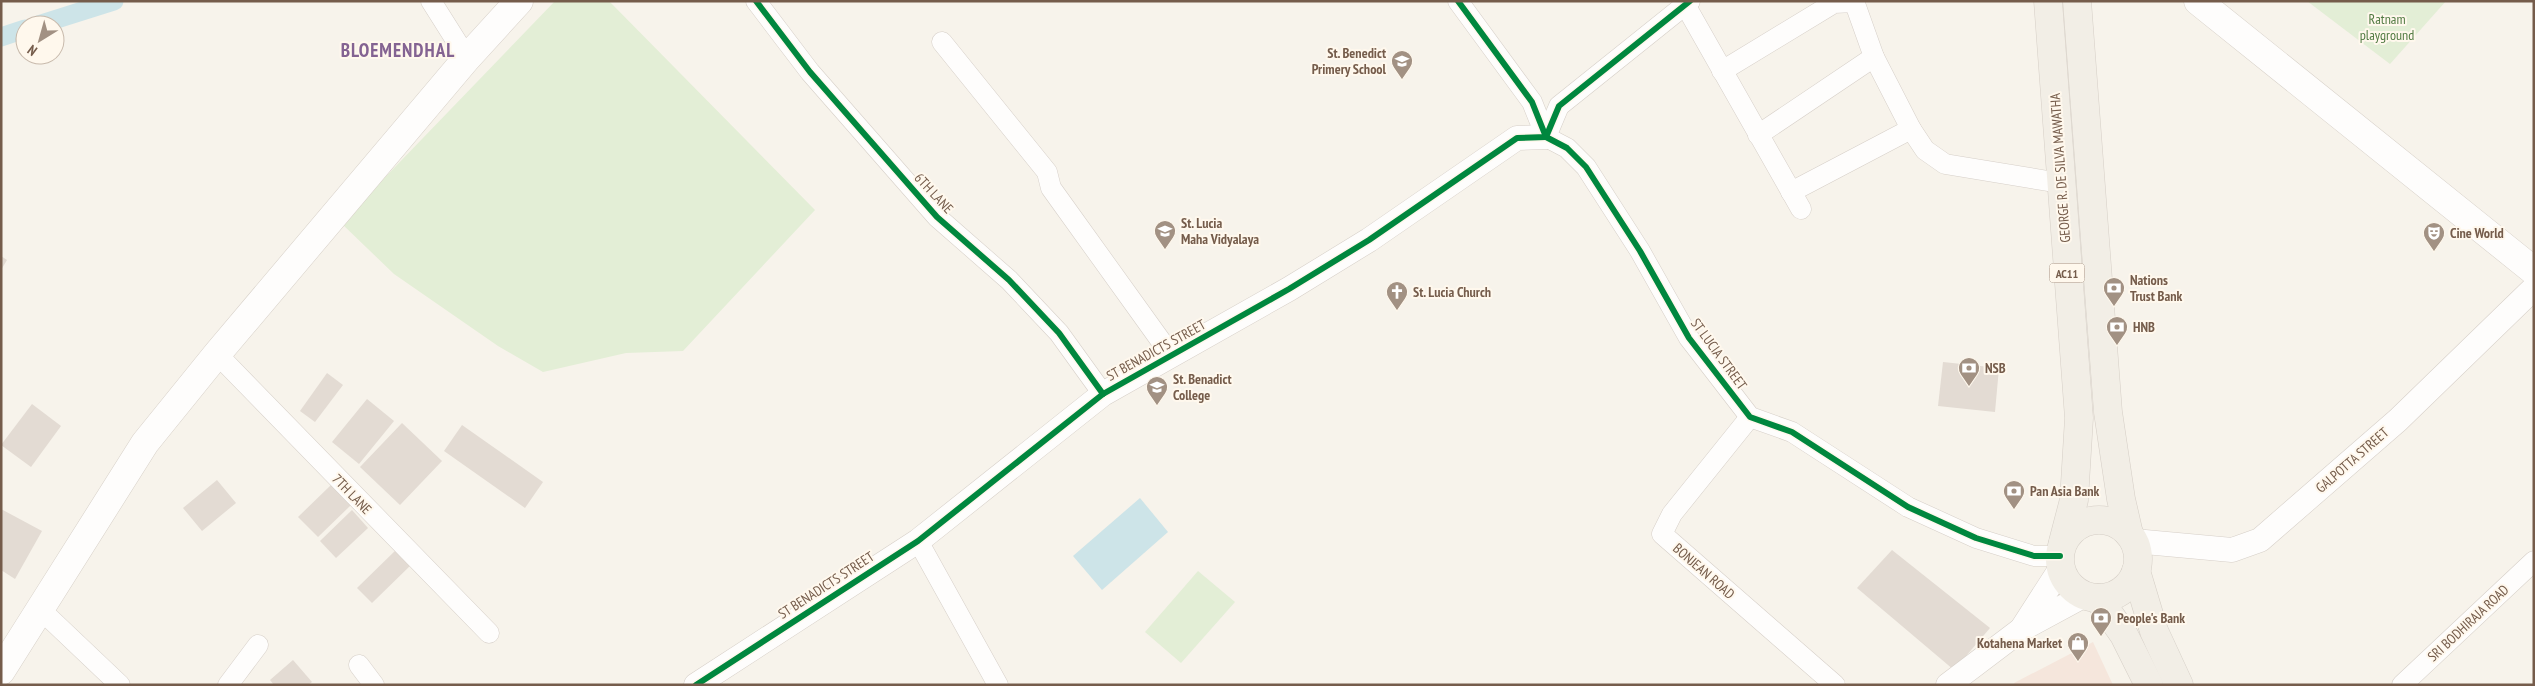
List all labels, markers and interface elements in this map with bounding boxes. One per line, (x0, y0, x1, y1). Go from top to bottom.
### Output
park label: Ratnam playground (2360, 10, 2414, 44)
north arrow (15, 15, 65, 65)
district label: BLOEMENDHAL (341, 38, 455, 62)
text: N (24, 41, 41, 60)
place label: St. Benedict Primery School (1312, 44, 1387, 78)
school or university icon: St. Benedict Primery School (1390, 49, 1414, 80)
street label: GEORGE R. DE SILVA MAWATHA (2046, 92, 2074, 243)
street label: 6TH LANE (911, 169, 957, 217)
place label: St. Lucia Maha Vidyalaya (1181, 214, 1259, 248)
school or university icon: St. Lucia Maha Vidyalaya (1153, 219, 1177, 250)
theatre icon: Cine World (2422, 221, 2446, 252)
place label: Cine World (2450, 224, 2504, 242)
road number: AC11 (2050, 264, 2084, 282)
place label: Nations Trust Bank (2130, 271, 2183, 305)
bank icon: Nations Trust Bank (2102, 276, 2126, 307)
church icon: St. Lucia Church (1385, 280, 1409, 311)
place label: St. Lucia Church (1413, 283, 1491, 301)
street label: ST BENADICTS STREET (1103, 315, 1209, 385)
street label: ST LUCIA STREET (1687, 315, 1751, 394)
bank icon: HNB (2105, 315, 2129, 346)
place label: HNB (2133, 318, 2155, 336)
bank icon: NSB (1957, 356, 1981, 387)
place label: NSB (1985, 359, 2006, 377)
place label: St. Benadict College (1173, 370, 1231, 404)
school or university icon: St. Benadict College (1145, 375, 1169, 406)
street label: GALPOTTA STREET (2312, 423, 2393, 497)
street label: 7TH LANE (328, 470, 376, 518)
bank icon: Pan Asia Bank (2002, 479, 2026, 510)
place label: Pan Asia Bank (2030, 482, 2099, 500)
street label: BONJEAN ROAD (1669, 539, 1739, 603)
street label: ST BENADICTS STREET (775, 547, 878, 623)
street label: SRI BODHIRAJA ROAD (2424, 581, 2512, 665)
bank icon: People's Bank (2089, 606, 2113, 637)
place label: People's Bank (2117, 609, 2185, 627)
shop icon: Kotahena Market (2066, 631, 2090, 662)
place label: Kotahena Market (1977, 634, 2062, 652)

